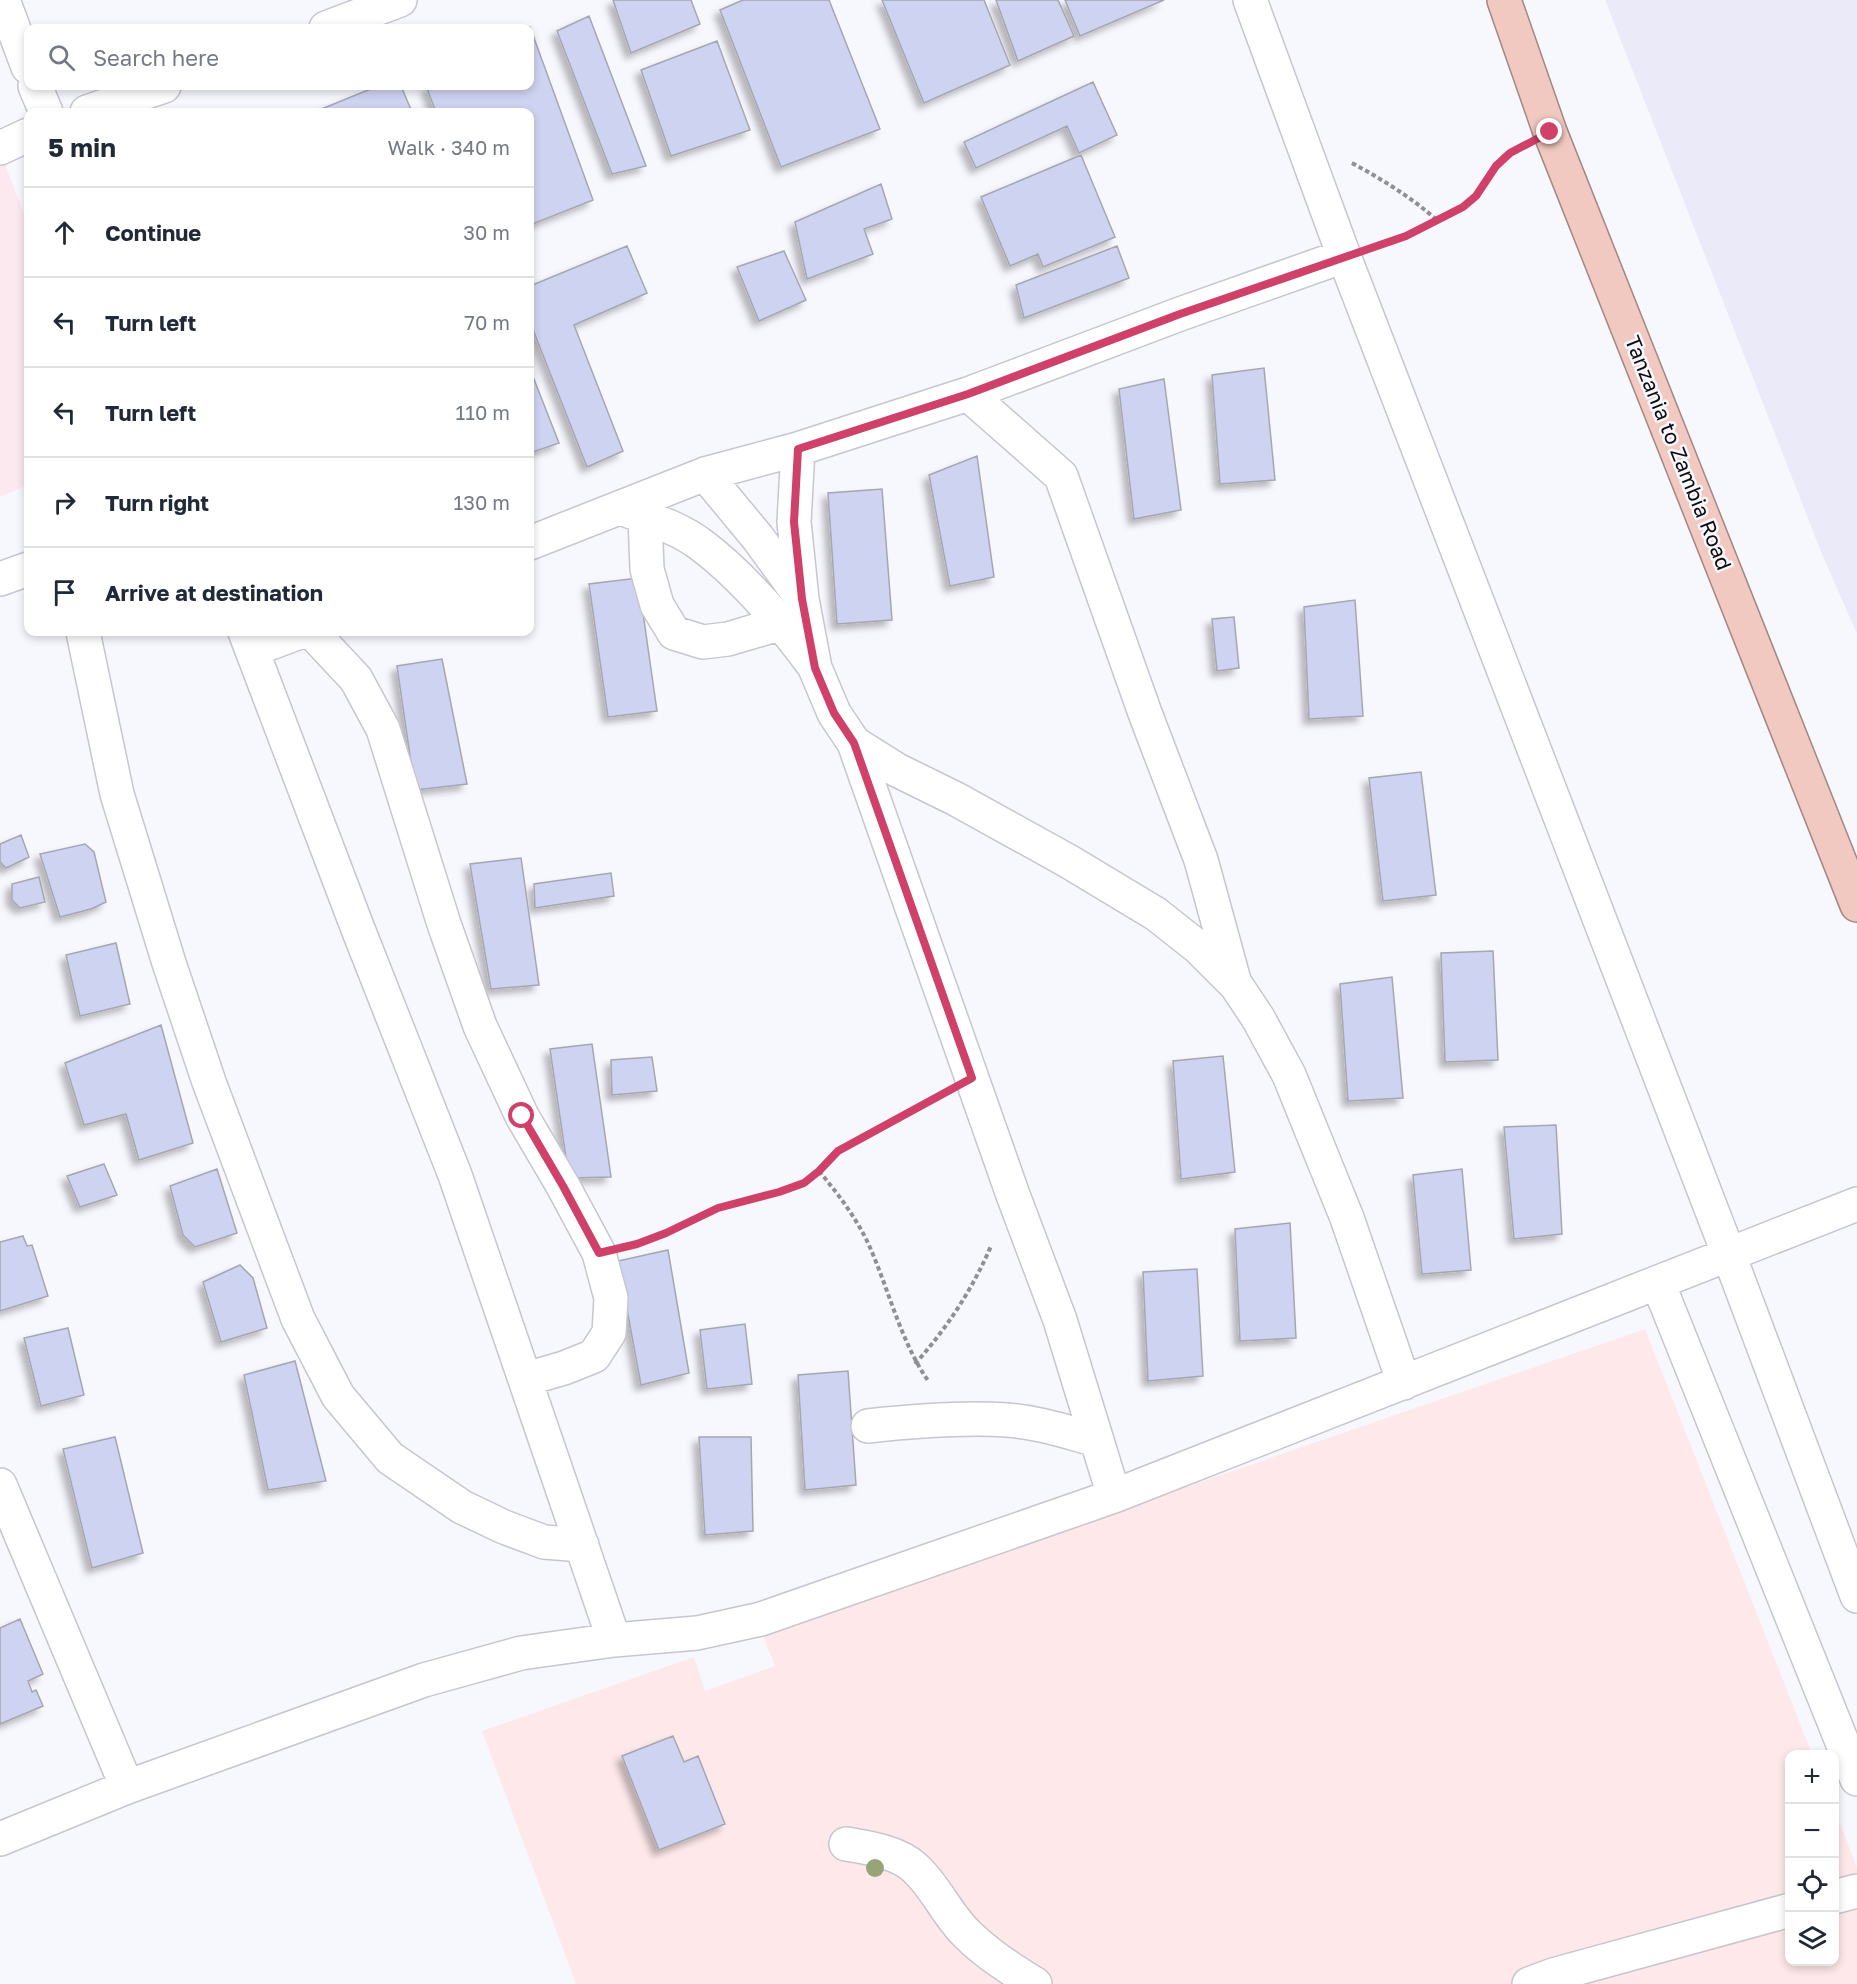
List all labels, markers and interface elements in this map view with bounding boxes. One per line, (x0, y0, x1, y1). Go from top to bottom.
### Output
search box (24, 24, 534, 90)
icon: search (45, 41, 78, 74)
text: Search here (93, 44, 219, 71)
route end (1536, 118, 1562, 144)
text: 5 min (48, 132, 116, 163)
text: Walk · 340 m (388, 135, 510, 159)
icon: ahead (48, 216, 81, 249)
text: Continue (105, 219, 201, 246)
text: 30 m (463, 220, 510, 244)
icon: left (48, 306, 81, 339)
text: Turn left (105, 309, 196, 336)
text: 70 m (464, 310, 510, 334)
street label: Tanzania to Zambia Road (1620, 332, 1738, 574)
icon: left (48, 396, 81, 429)
text: Turn left (105, 399, 196, 426)
text: 110 m (456, 400, 510, 424)
icon: right (48, 486, 81, 519)
text: Turn right (105, 489, 209, 516)
text: 130 m (454, 490, 510, 514)
icon: arrive (48, 576, 81, 609)
text: Arrive at destination (105, 579, 323, 606)
route start (508, 1102, 534, 1128)
map controls (1785, 1750, 1839, 1966)
button: + (1785, 1750, 1839, 1804)
button: − (1785, 1804, 1839, 1858)
button: locate (1785, 1858, 1839, 1912)
button: layers (1785, 1912, 1839, 1966)

